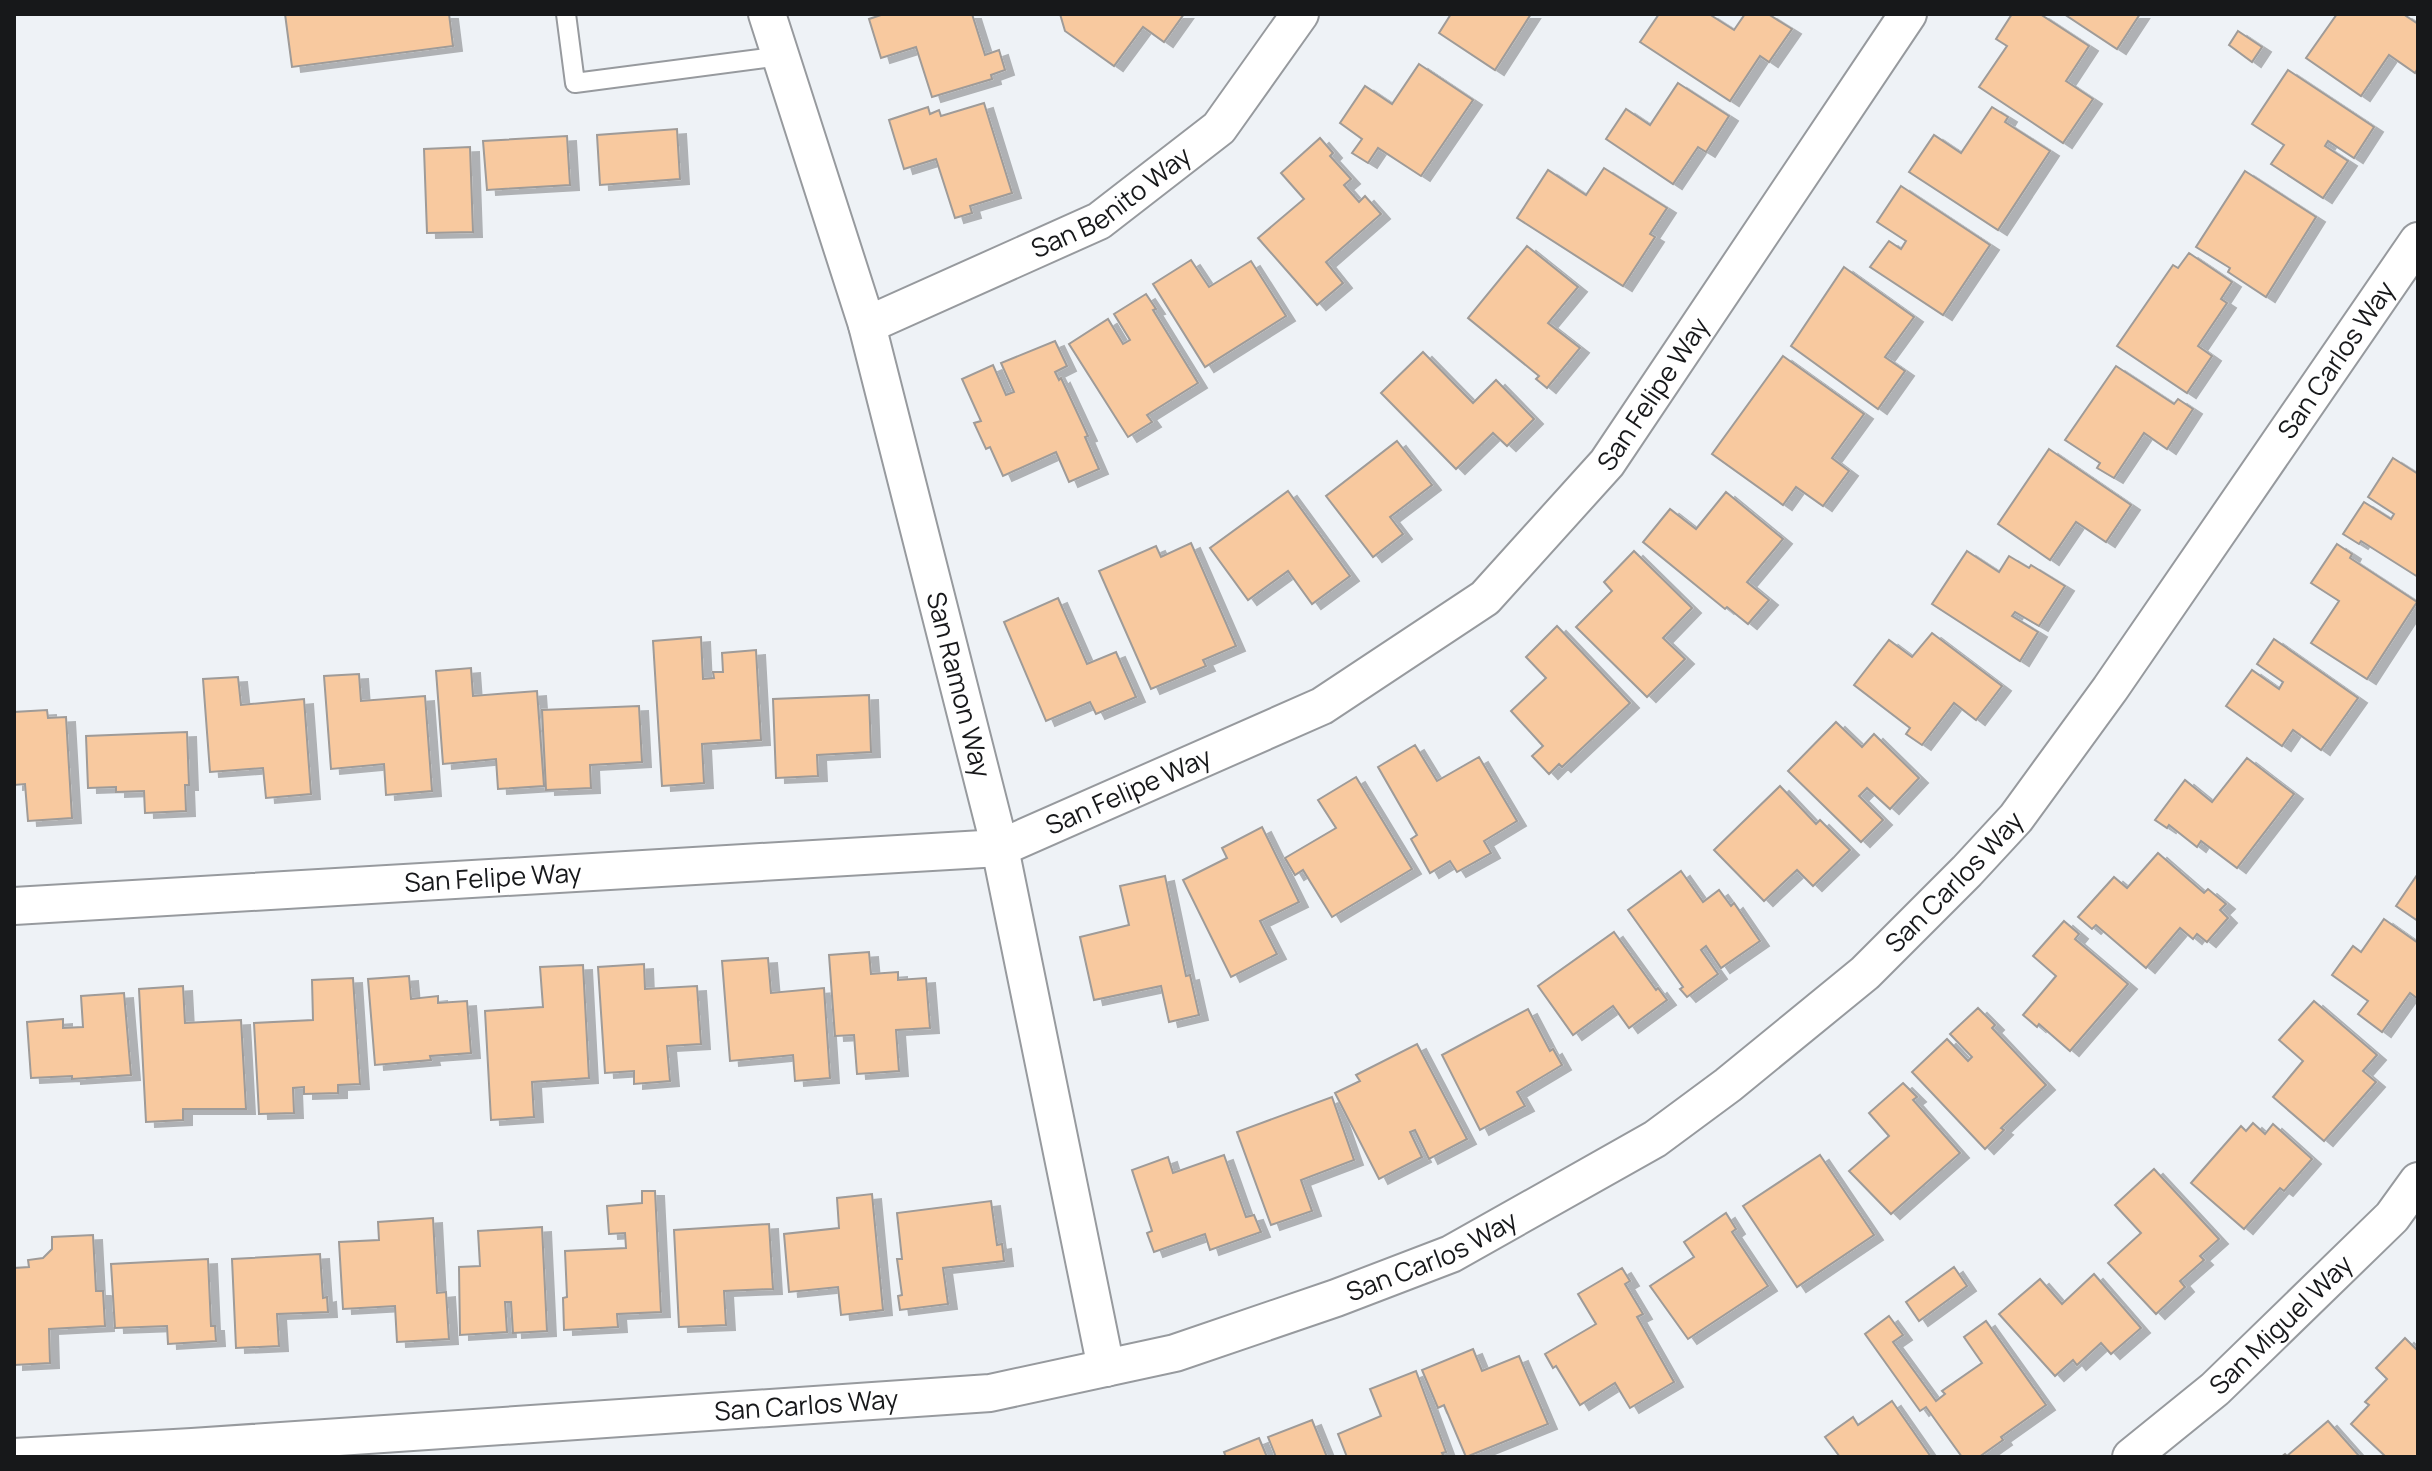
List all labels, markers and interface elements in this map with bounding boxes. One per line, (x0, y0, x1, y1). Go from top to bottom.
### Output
street label: San Benito Way (1025, 137, 1198, 266)
street label: San Carlos Way (2268, 273, 2403, 445)
street label: San Felipe Way (1588, 310, 1717, 477)
street label: San Ramon Way (919, 588, 1000, 782)
street label: San Felipe Way (1039, 738, 1217, 843)
street label: San Carlos Way (1876, 803, 2031, 960)
street label: San Felipe Way (403, 854, 583, 900)
street label: San Carlos Way (1341, 1201, 1524, 1309)
street label: San Miguel Way (2201, 1246, 2360, 1402)
street label: San Carlos Way (713, 1380, 900, 1429)

